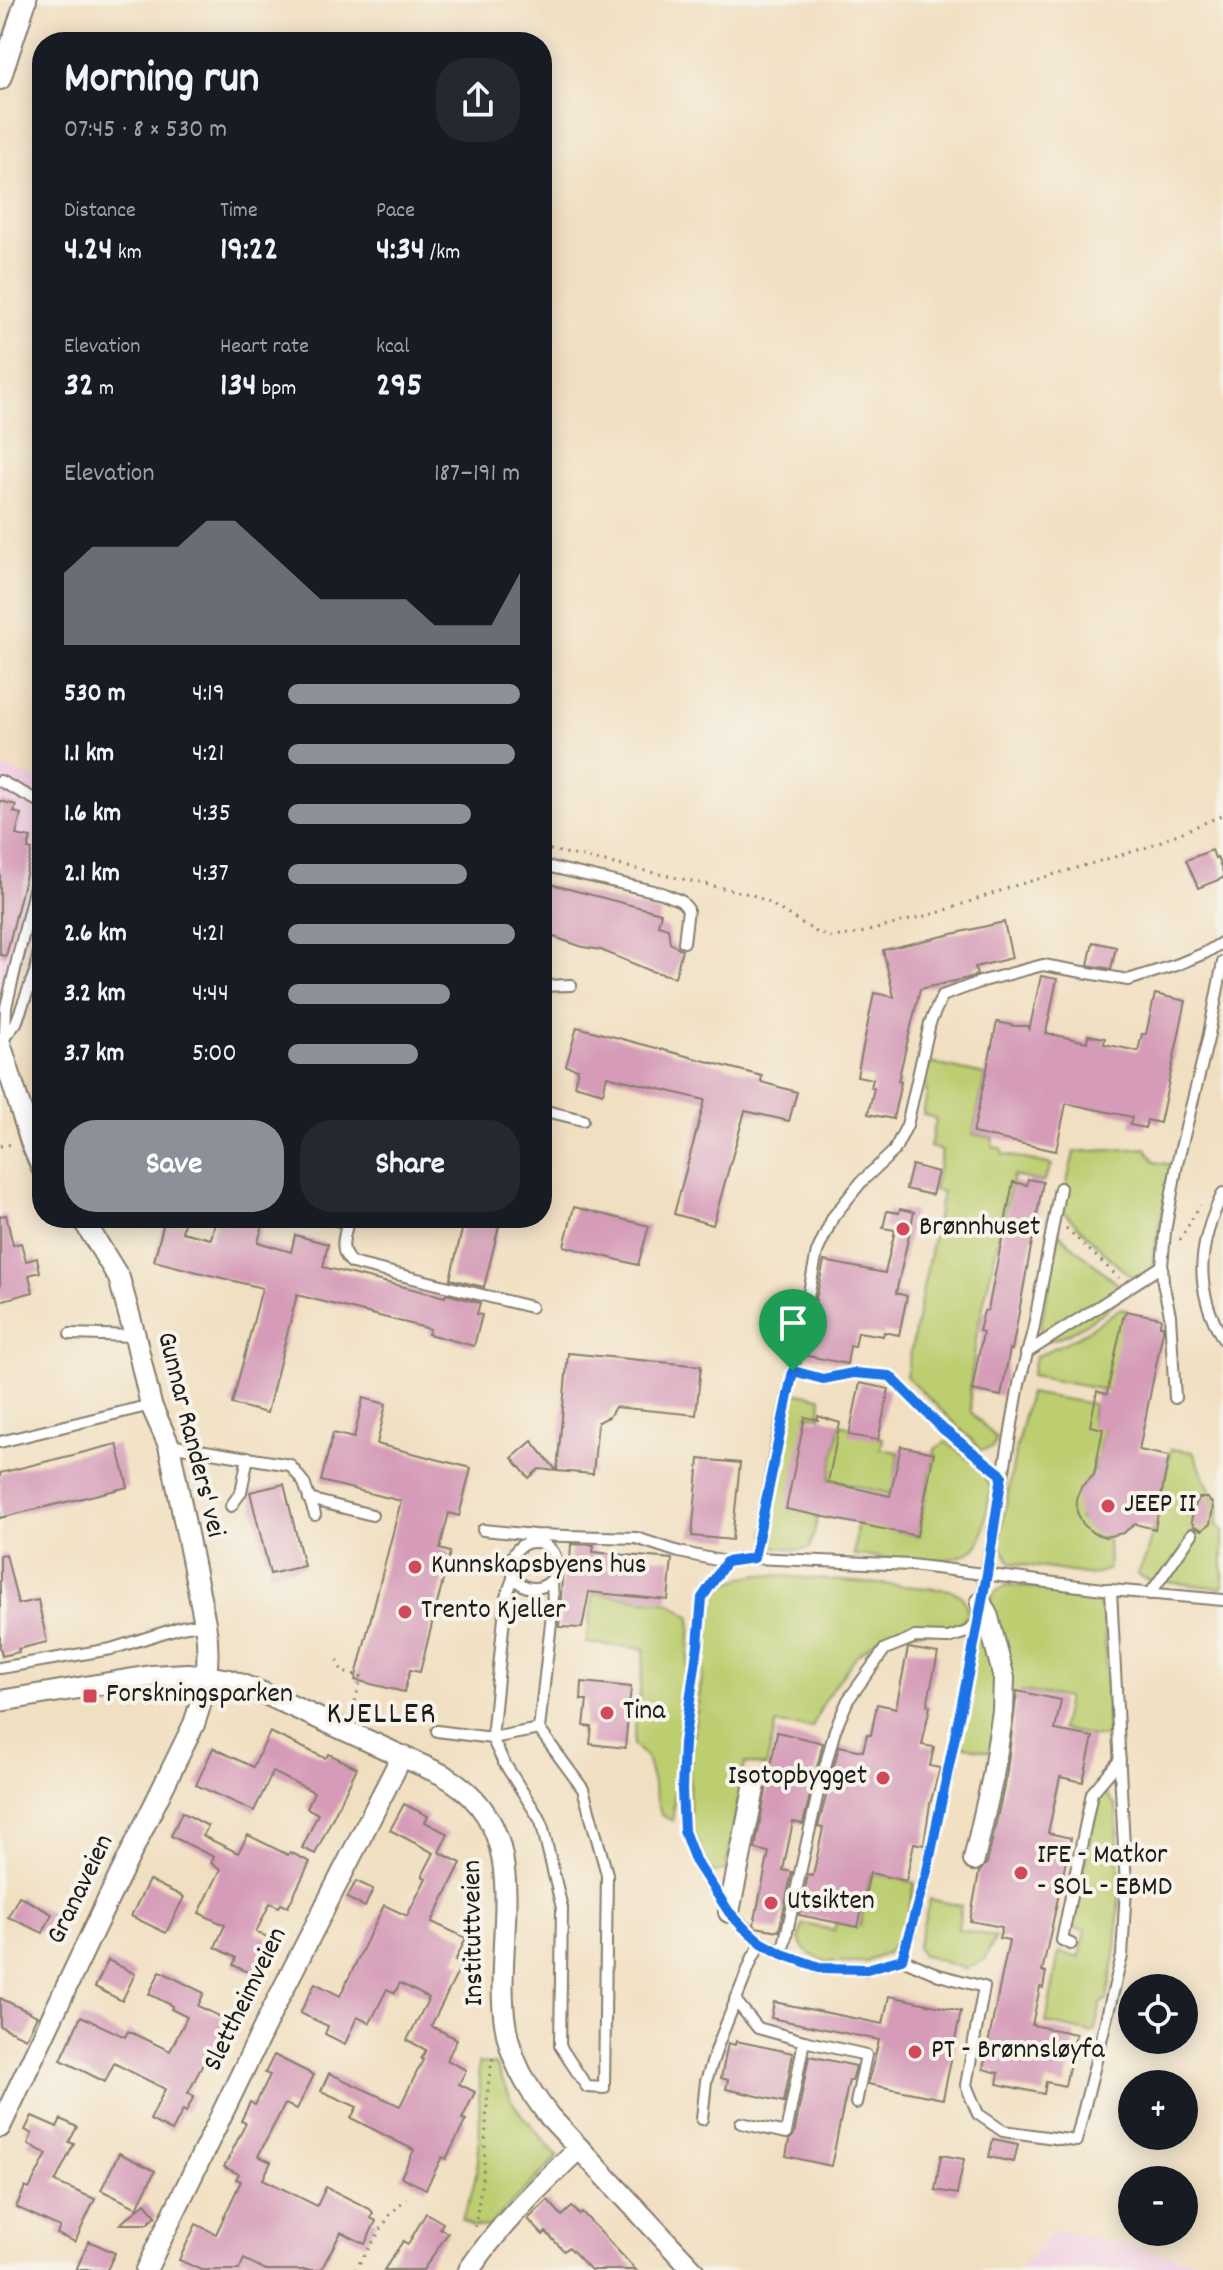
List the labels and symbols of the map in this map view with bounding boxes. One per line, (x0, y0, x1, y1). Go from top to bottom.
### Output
place label: Brønnhuset (919, 1209, 1040, 1249)
marker: Brønnhuset (894, 1220, 912, 1238)
pin (759, 1289, 827, 1371)
street label: Gunnar Randers' vei (144, 1328, 234, 1542)
place label: JEEP II (1124, 1486, 1196, 1526)
marker: JEEP II (1099, 1497, 1117, 1515)
place label: Kunnskapsbyens hus (431, 1547, 647, 1587)
marker: Kunnskapsbyens hus (406, 1558, 424, 1576)
place label: Trento Kjeller (421, 1592, 566, 1632)
marker: Trento Kjeller (396, 1603, 414, 1621)
place label: Forskningsparken (106, 1676, 293, 1716)
marker: Forskningsparken (81, 1687, 99, 1705)
district label: KJELLER (326, 1693, 438, 1739)
place label: Tina (623, 1693, 666, 1733)
marker: Tina (598, 1704, 616, 1722)
place label: Isotopbygget (728, 1758, 867, 1798)
marker: Isotopbygget (874, 1769, 892, 1787)
street label: Granaveien (38, 1828, 126, 1952)
place label: IFE - Matkor - SOL - EBMD (1037, 1837, 1172, 1909)
street label: Instituttveien (454, 1860, 496, 2006)
marker: IFE - Matkor - SOL - EBMD (1012, 1864, 1030, 1882)
place label: Utsikten (787, 1883, 875, 1923)
marker: Utsikten (762, 1894, 780, 1912)
street label: Slettheimveien (195, 1921, 299, 2079)
place label: PT - Brønnsløyfa (931, 2032, 1105, 2072)
marker: PT - Brønnsløyfa (906, 2043, 924, 2061)

